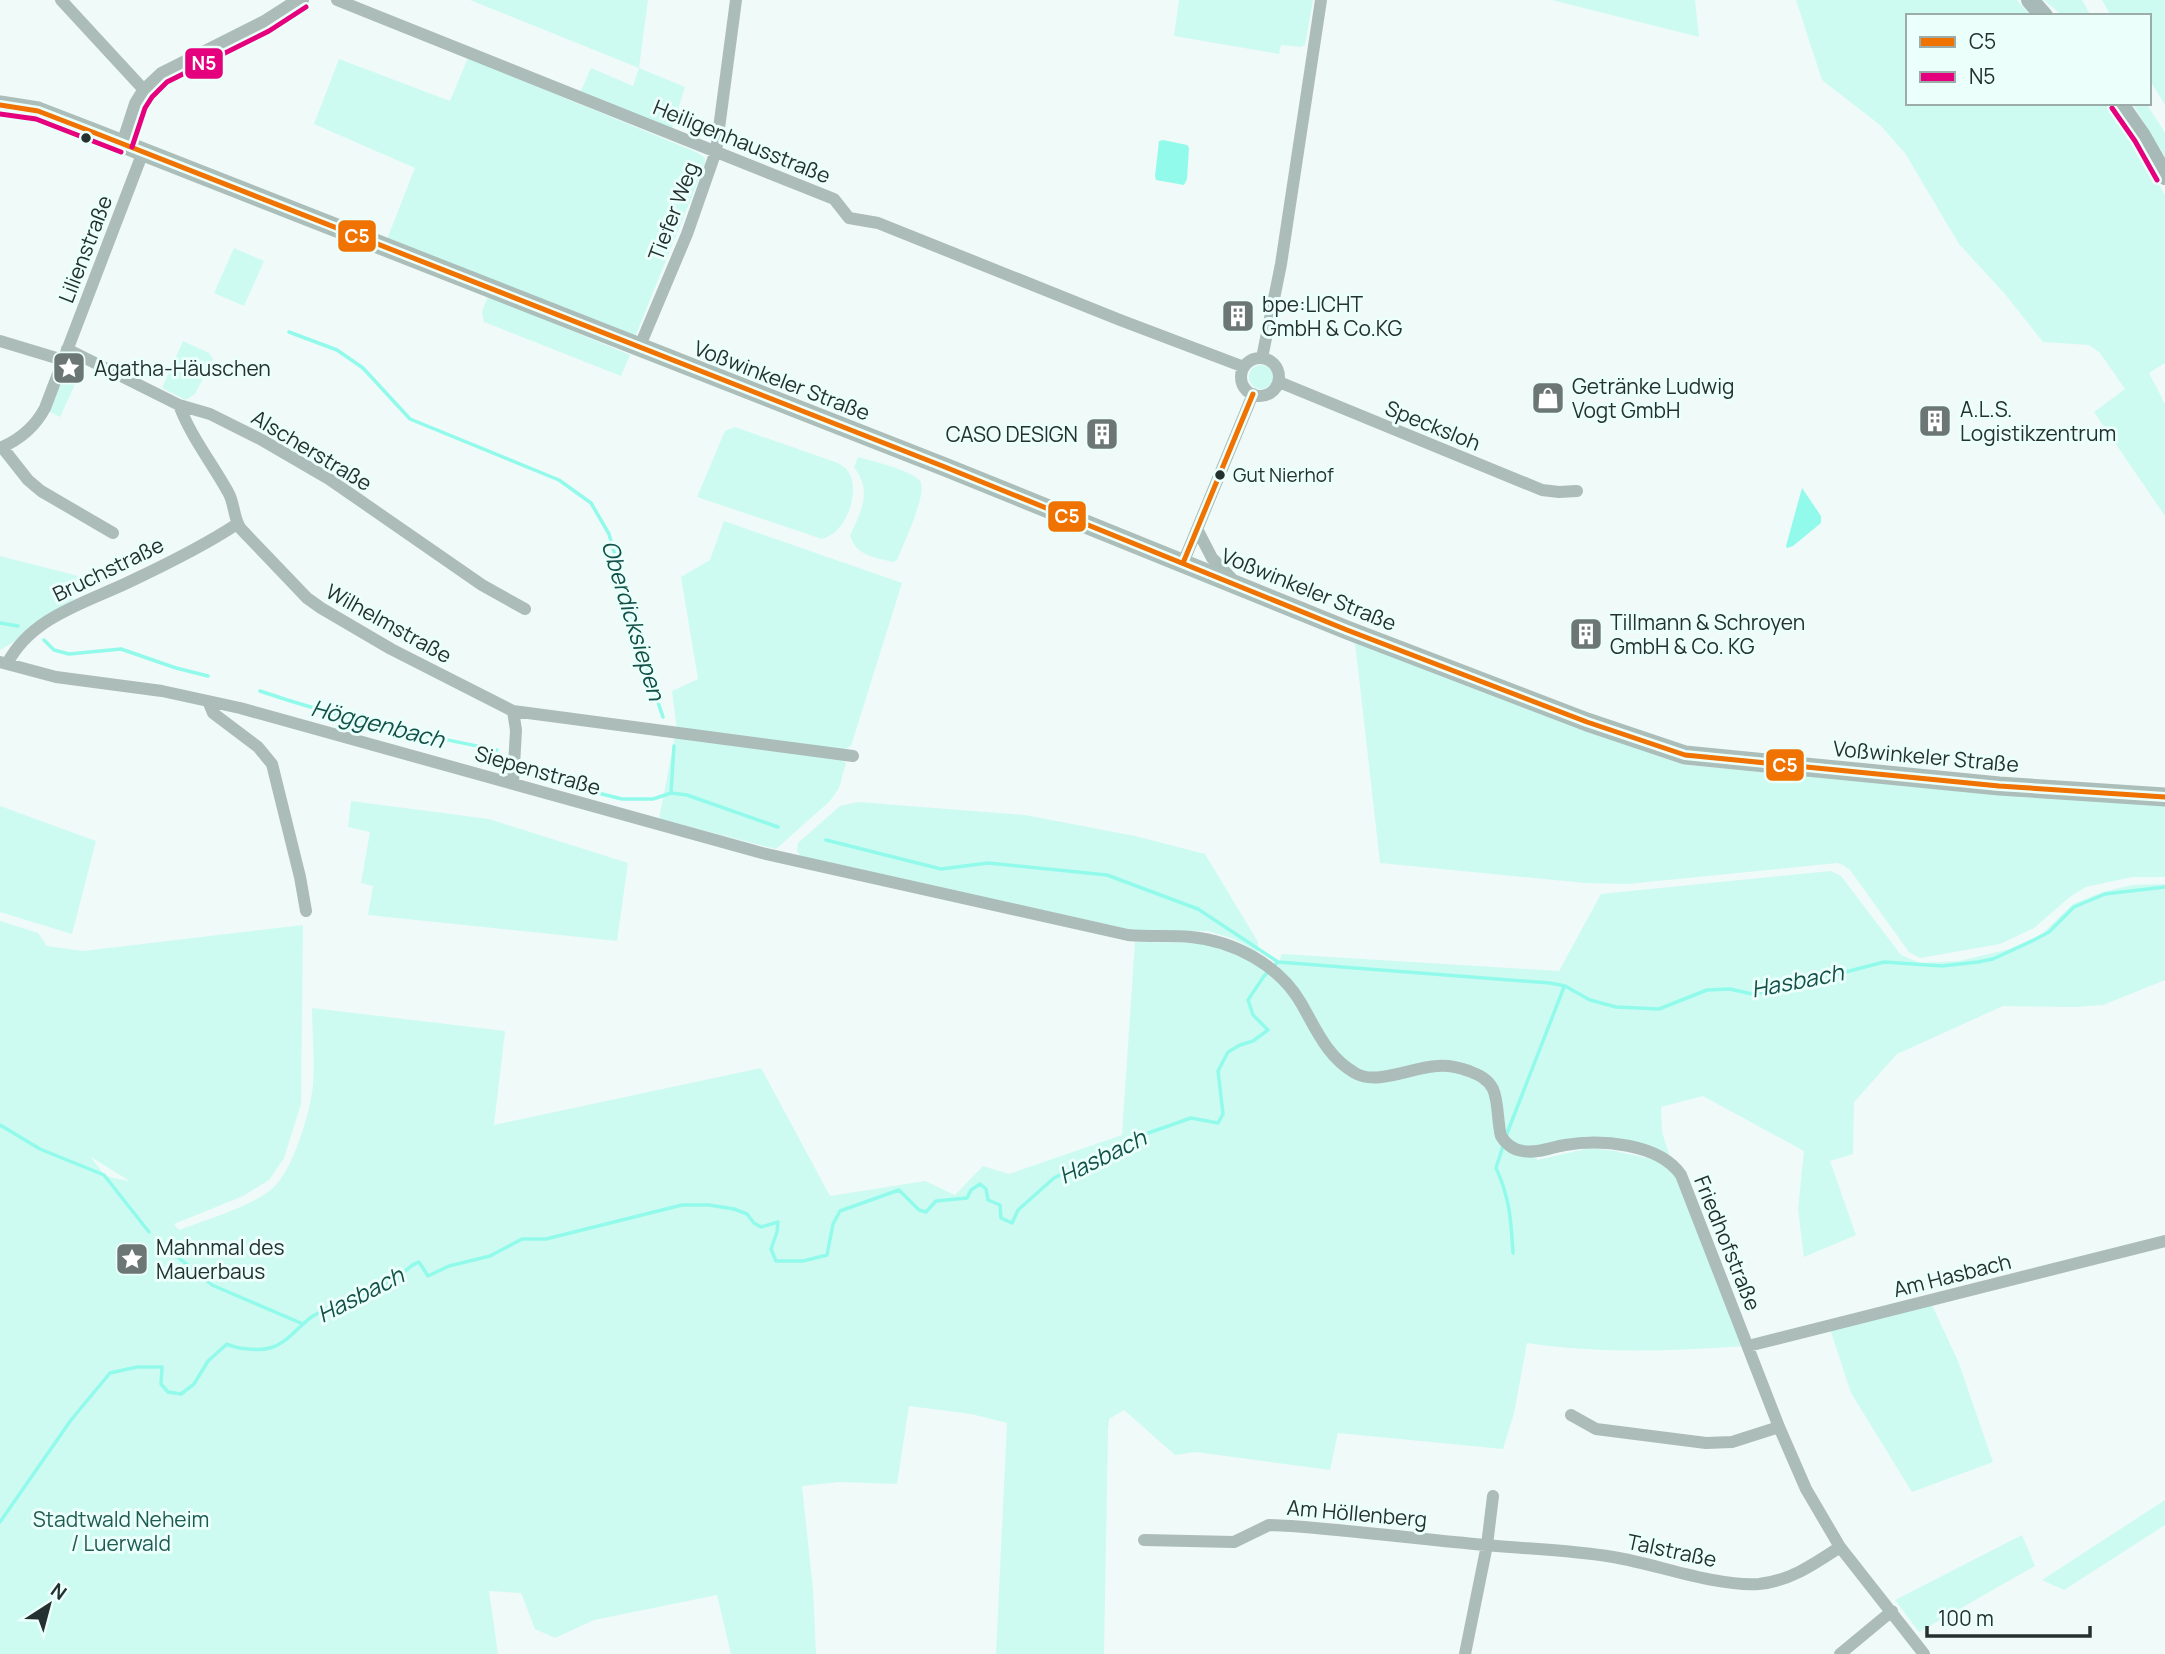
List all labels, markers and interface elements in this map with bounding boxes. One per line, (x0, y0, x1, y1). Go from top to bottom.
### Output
legend (1906, 14, 2151, 105)
text: C5 (1969, 27, 1996, 55)
line badge: N5 (184, 47, 224, 80)
text: N5 (192, 50, 216, 76)
text: N5 (1969, 62, 1996, 90)
street label: Heiligenhausstraße (649, 93, 835, 189)
unlabelled marker (79, 131, 93, 145)
street label: Tiefer Weg (641, 157, 705, 265)
street label: Lilienstraße (52, 191, 118, 307)
line badge: C5 (337, 219, 377, 253)
text: C5 (344, 223, 370, 249)
place label: bpe:LICHT GmbH & Co.KG (1262, 290, 1403, 342)
building icon: bpe:LICHT GmbH & Co.KG (1219, 297, 1257, 335)
street label: Voßwinkeler Straße (690, 334, 874, 426)
place icon: Agatha-Häuschen (50, 349, 88, 387)
place label: Agatha-Häuschen (94, 354, 271, 382)
place label: Getränke Ludwig Vogt GmbH (1572, 372, 1735, 424)
shop icon: Getränke Ludwig Vogt GmbH (1529, 379, 1567, 417)
street label: Specksloh (1381, 393, 1485, 457)
place label: A.L.S. Logistikzentrum (1960, 395, 2116, 447)
building icon: A.L.S. Logistikzentrum (1916, 402, 1954, 440)
street label: Alscherstraße (247, 403, 377, 497)
building icon: CASO DESIGN (1083, 415, 1121, 453)
place label: CASO DESIGN (946, 420, 1078, 448)
place label: Gut Nierhof (1233, 462, 1334, 488)
marker: Gut Nierhof (1213, 468, 1227, 482)
line badge: C5 (1047, 500, 1087, 533)
text: C5 (1054, 503, 1080, 529)
street label: Bruchstraße (48, 530, 168, 608)
water label: Oberdicksiepen (594, 536, 674, 705)
street label: Voßwinkeler Straße (1217, 541, 1401, 637)
street label: Wilhelmstraße (321, 577, 457, 669)
place label: Tillmann & Schroyen GmbH & Co. KG (1610, 608, 1805, 660)
building icon: Tillmann & Schroyen GmbH & Co. KG (1567, 615, 1605, 653)
water label: Höggenbach (308, 691, 449, 755)
street label: Voßwinkeler Straße (1832, 734, 2020, 778)
street label: Siepenstraße (472, 739, 604, 801)
line badge: C5 (1765, 748, 1805, 782)
text: C5 (1772, 752, 1798, 778)
water label: Hasbach (1748, 955, 1847, 1005)
water label: Hasbach (1053, 1121, 1152, 1191)
street label: Friedhofstraße (1688, 1171, 1768, 1315)
place label: Mahnmal des Mauerbaus (156, 1233, 285, 1285)
place icon: Mahnmal des Mauerbaus (113, 1240, 151, 1278)
street label: Am Hasbach (1890, 1247, 2014, 1303)
water label: Hasbach (311, 1258, 410, 1329)
street label: Am Höllenberg (1286, 1493, 1428, 1533)
park label: Stadtwald Neheim / Luerwald (33, 1505, 209, 1557)
street label: Talstraße (1625, 1527, 1719, 1573)
north arrow (14, 1570, 84, 1640)
text: N (46, 1577, 72, 1606)
scale bar (1927, 1594, 2090, 1638)
text: 100 m (1938, 1604, 1994, 1632)

